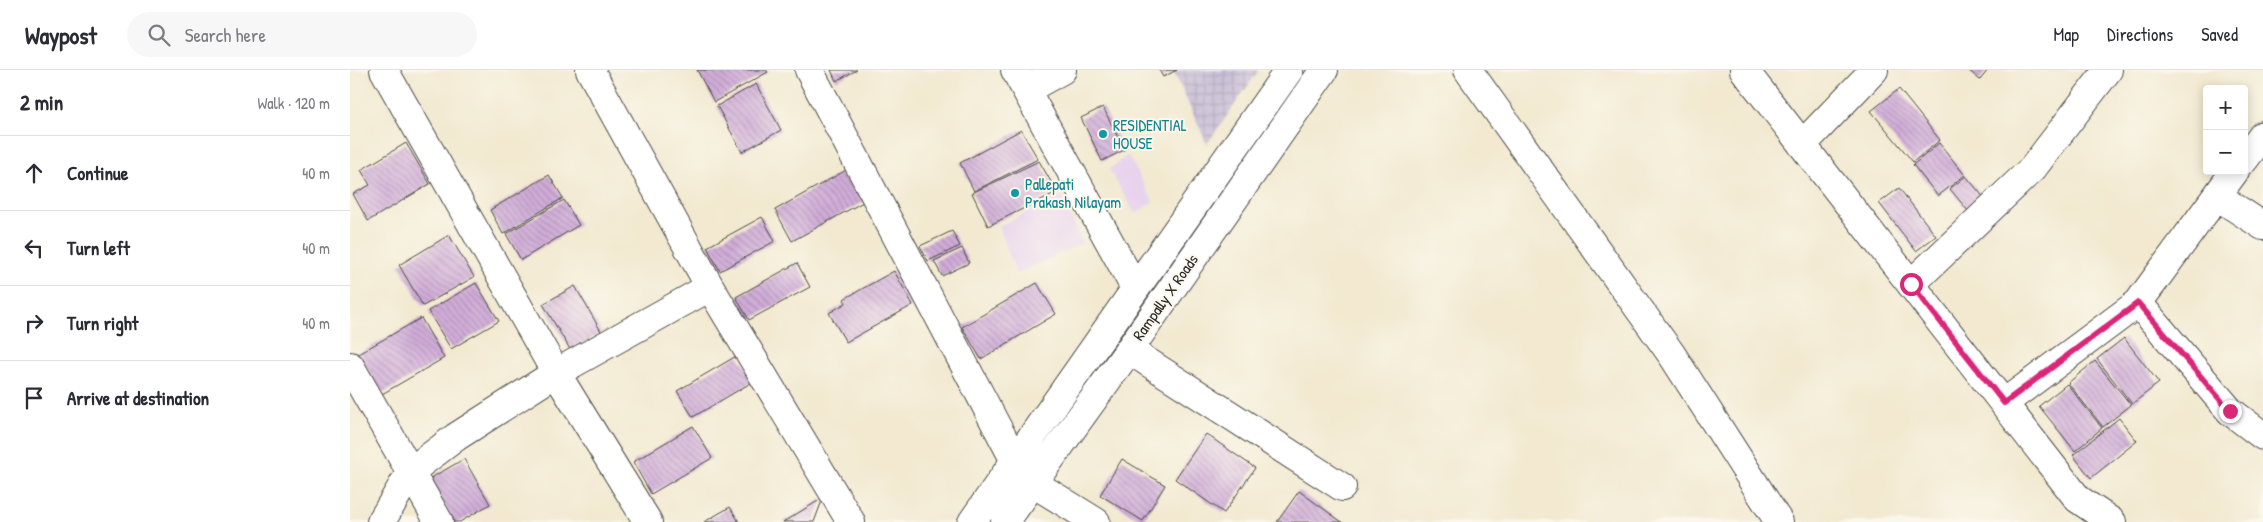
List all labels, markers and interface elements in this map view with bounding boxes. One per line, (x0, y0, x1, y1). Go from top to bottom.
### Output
search box (127, 12, 477, 57)
text: Waypost (25, 19, 97, 51)
icon: search (145, 21, 173, 49)
text: Search here (185, 22, 266, 48)
text: Map (2054, 22, 2079, 47)
text: Directions (2107, 22, 2173, 47)
text: Saved (2201, 22, 2238, 47)
map controls (2203, 85, 2248, 175)
button: + (2203, 85, 2248, 130)
text: 2 min (20, 88, 63, 117)
text: Walk · 120 m (257, 92, 330, 114)
place label: RESIDENTIAL HOUSE (1113, 114, 1187, 154)
marker: RESIDENTIAL HOUSE (1097, 128, 1109, 140)
button: − (2203, 130, 2248, 175)
icon: ahead (20, 159, 48, 187)
text: Continue (67, 160, 128, 186)
text: 40 m (302, 162, 330, 184)
place label: Pallepati Prakash Nilayam (1025, 173, 1121, 213)
marker: Pallepati Prakash Nilayam (1009, 187, 1021, 199)
icon: left (20, 234, 48, 262)
text: Turn left (67, 235, 130, 261)
text: 40 m (302, 237, 330, 259)
street label: Rampally X Roads (1127, 250, 1203, 344)
route start (1900, 273, 1923, 296)
icon: right (20, 309, 48, 337)
text: Turn right (67, 310, 138, 336)
text: 40 m (302, 312, 330, 334)
icon: arrive (20, 384, 48, 412)
text: Arrive at destination (67, 385, 209, 411)
route end (2219, 400, 2242, 423)

